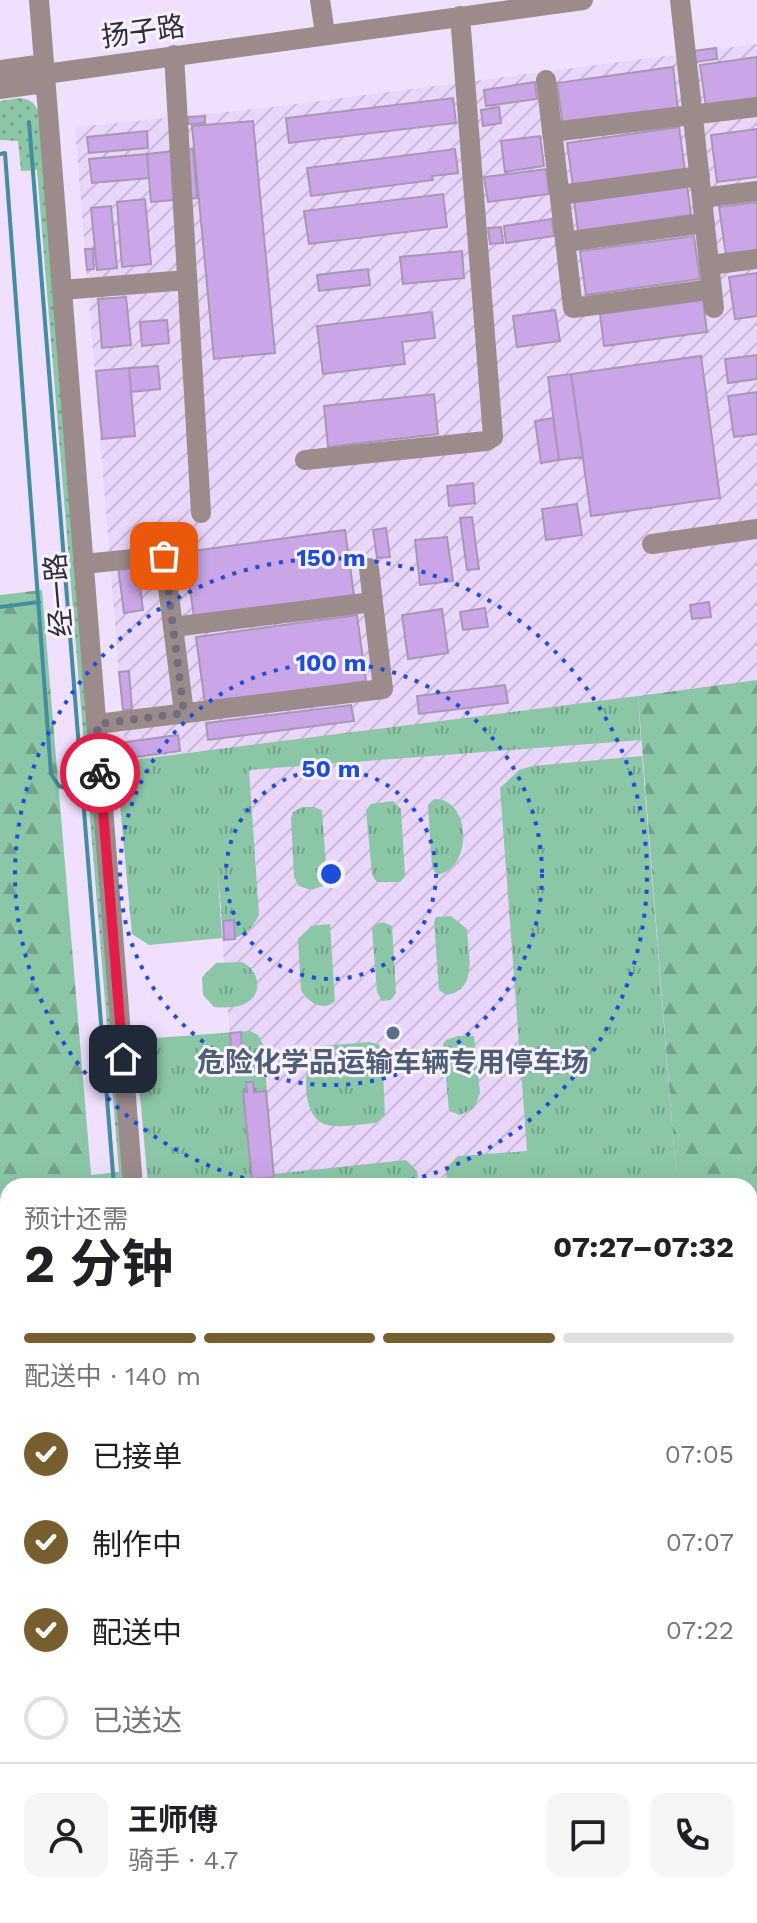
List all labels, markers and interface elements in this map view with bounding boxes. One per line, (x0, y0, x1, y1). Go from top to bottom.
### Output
street label: 扬子路 (99, 9, 187, 54)
pin (130, 522, 198, 590)
icon: bag (142, 534, 186, 578)
text: 150 m (296, 544, 366, 572)
street label: 经一路 (38, 552, 79, 638)
text: 100 m (296, 649, 366, 677)
courier (60, 733, 140, 813)
icon: bike (78, 751, 122, 795)
text: 50 m (302, 755, 360, 783)
centre of rings (317, 860, 345, 888)
marker: 危险化学品运输车辆专用停车场 (384, 1024, 402, 1042)
pin (89, 1025, 157, 1093)
icon: home (101, 1037, 145, 1081)
place label: 危险化学品运输车辆专用停车场 (197, 1046, 589, 1079)
text: 预计还需 (24, 1204, 128, 1234)
text: 07:27–07:32 (553, 1229, 734, 1264)
text: 2 分钟 (24, 1234, 174, 1295)
text: 配送中 · 140 m (24, 1361, 201, 1391)
icon: check (24, 1432, 68, 1476)
text: 已接单 (92, 1439, 182, 1474)
text: 07:05 (665, 1439, 734, 1469)
icon: check (24, 1520, 68, 1564)
text: 制作中 (92, 1527, 182, 1562)
text: 07:07 (666, 1527, 734, 1557)
icon: check (24, 1608, 68, 1652)
text: 配送中 (92, 1615, 182, 1650)
text: 07:22 (666, 1615, 734, 1645)
text: 已送达 (92, 1703, 182, 1738)
button: person (24, 1793, 108, 1877)
button: chat (546, 1793, 630, 1877)
button: phone (650, 1793, 734, 1877)
text: 王师傅 (128, 1802, 218, 1837)
text: 骑手 · 4.7 (128, 1845, 238, 1875)

